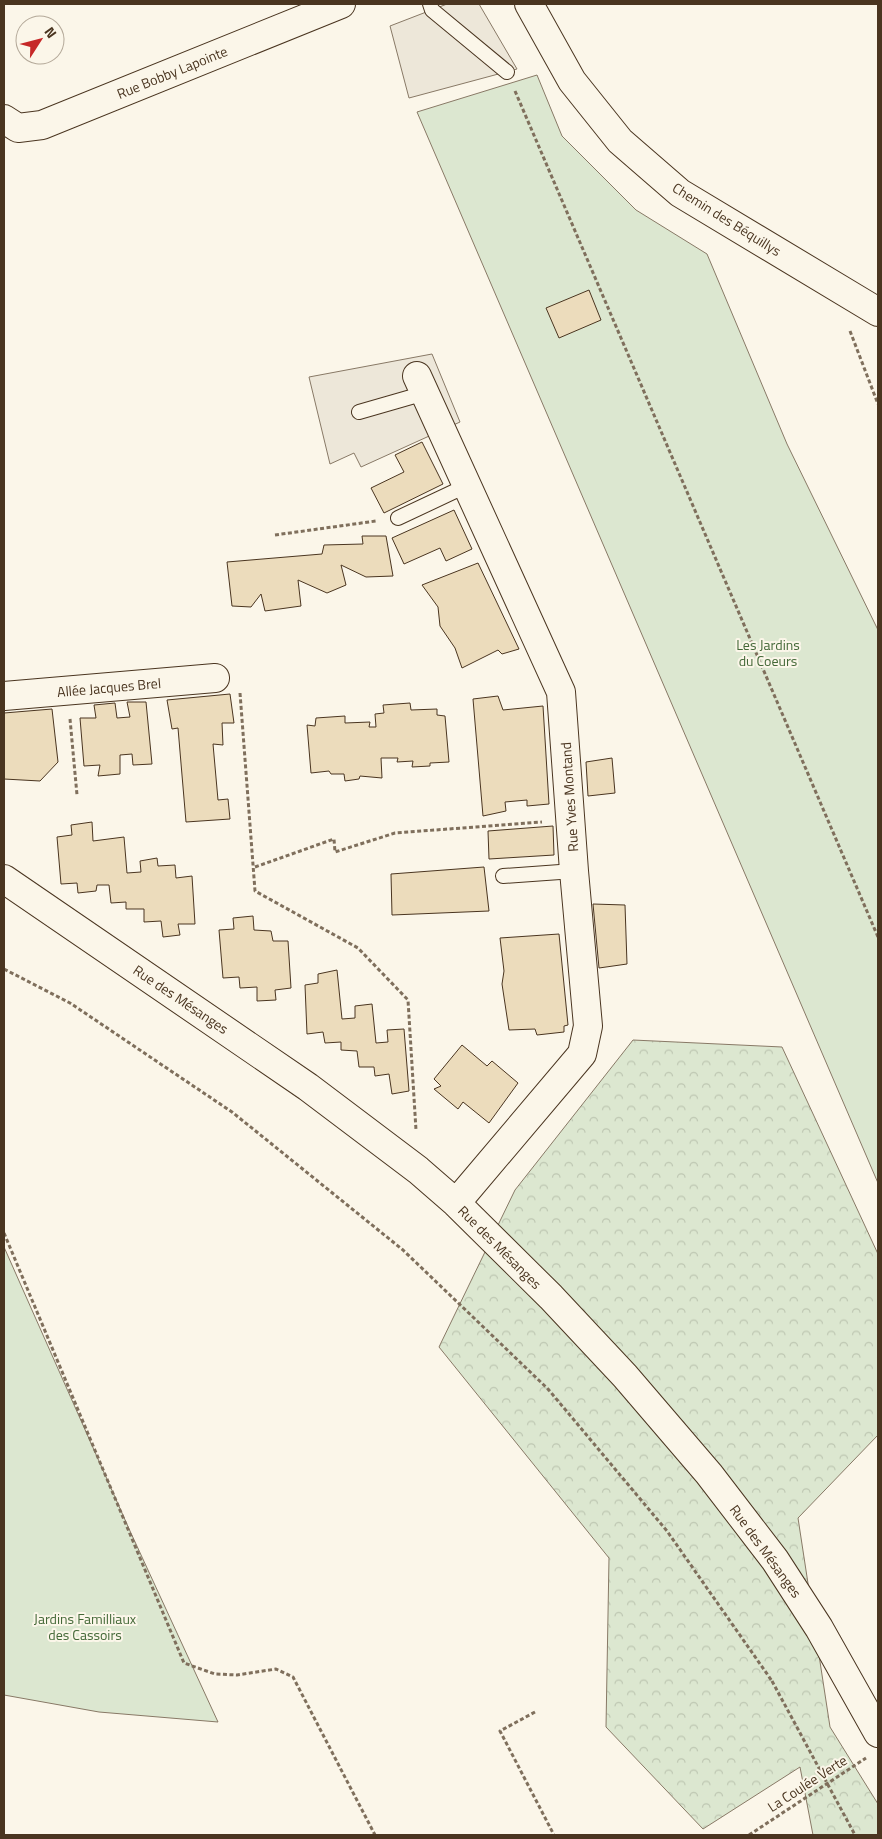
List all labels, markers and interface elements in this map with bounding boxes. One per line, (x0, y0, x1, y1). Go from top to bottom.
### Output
north arrow (15, 15, 65, 65)
text: N (40, 22, 62, 42)
street label: Rue Bobby Lapointe (114, 40, 230, 104)
street label: Chemin des Béquillys (668, 177, 786, 261)
park label: Les Jardins du Coeurs (736, 634, 800, 671)
street label: Allée Jacques Brel (56, 672, 162, 702)
street label: Rue Yves Montand (555, 741, 583, 853)
street label: Rue des Mésanges (129, 959, 233, 1039)
street label: Rue des Mésanges (453, 1200, 547, 1294)
street label: Rue des Mésanges (725, 1500, 807, 1602)
park label: Jardins Familliaux des Cassoirs (34, 1608, 137, 1645)
street label: La Coulée Verte (763, 1749, 851, 1817)

